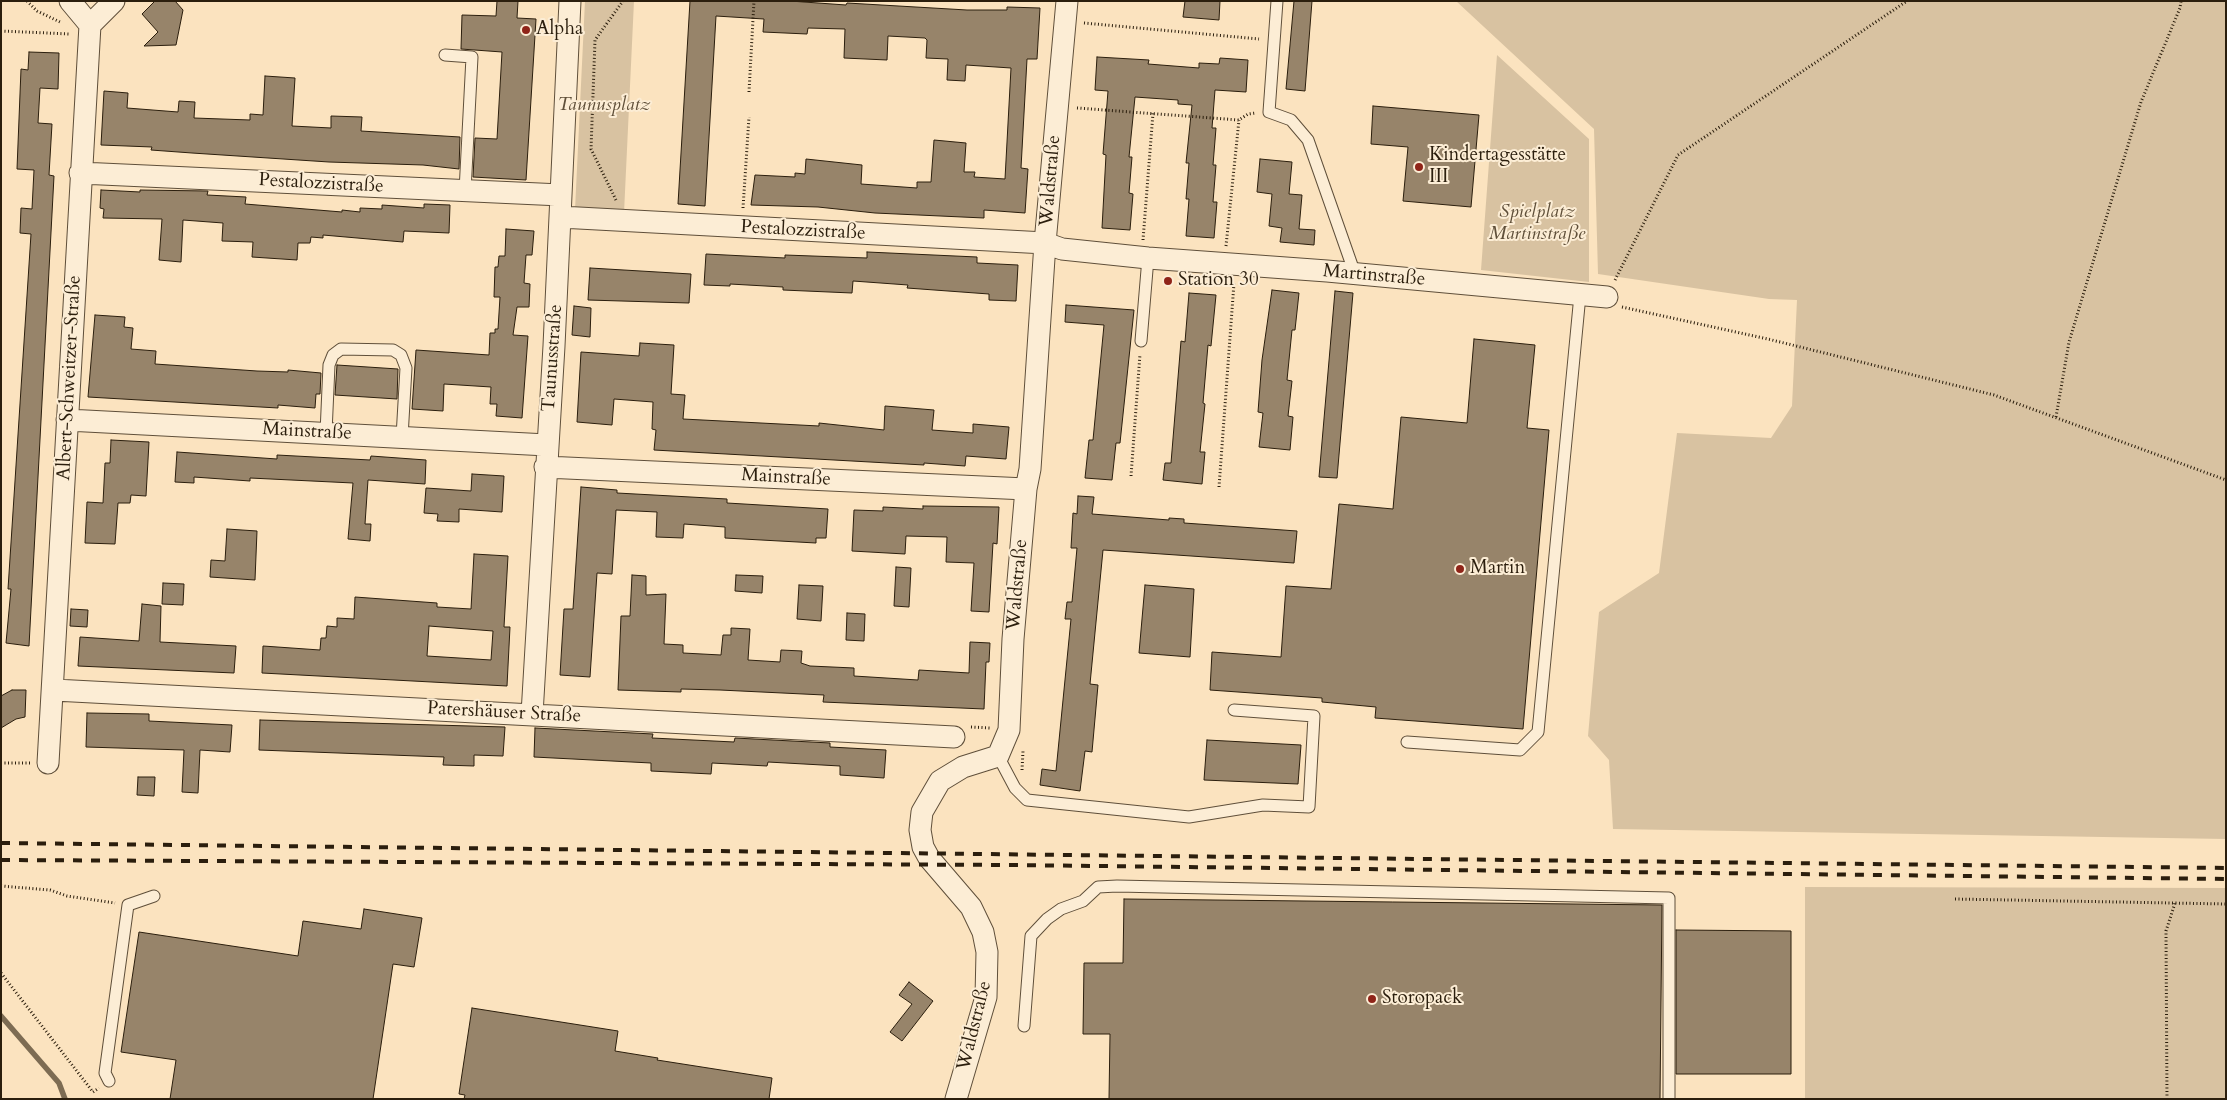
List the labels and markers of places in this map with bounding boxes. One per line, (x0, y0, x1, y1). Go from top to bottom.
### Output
place label: Alpha (536, 19, 583, 41)
marker: Alpha (520, 24, 532, 36)
place label: Kindertagesstätte III (1429, 145, 1566, 189)
marker: Kindertagesstätte III (1413, 161, 1425, 173)
place label: Station 30 (1178, 270, 1259, 292)
marker: Station 30 (1162, 275, 1174, 287)
place label: Martin (1470, 558, 1525, 580)
marker: Martin (1454, 563, 1466, 575)
place label: Storopack (1382, 988, 1462, 1010)
marker: Storopack (1366, 993, 1378, 1005)

